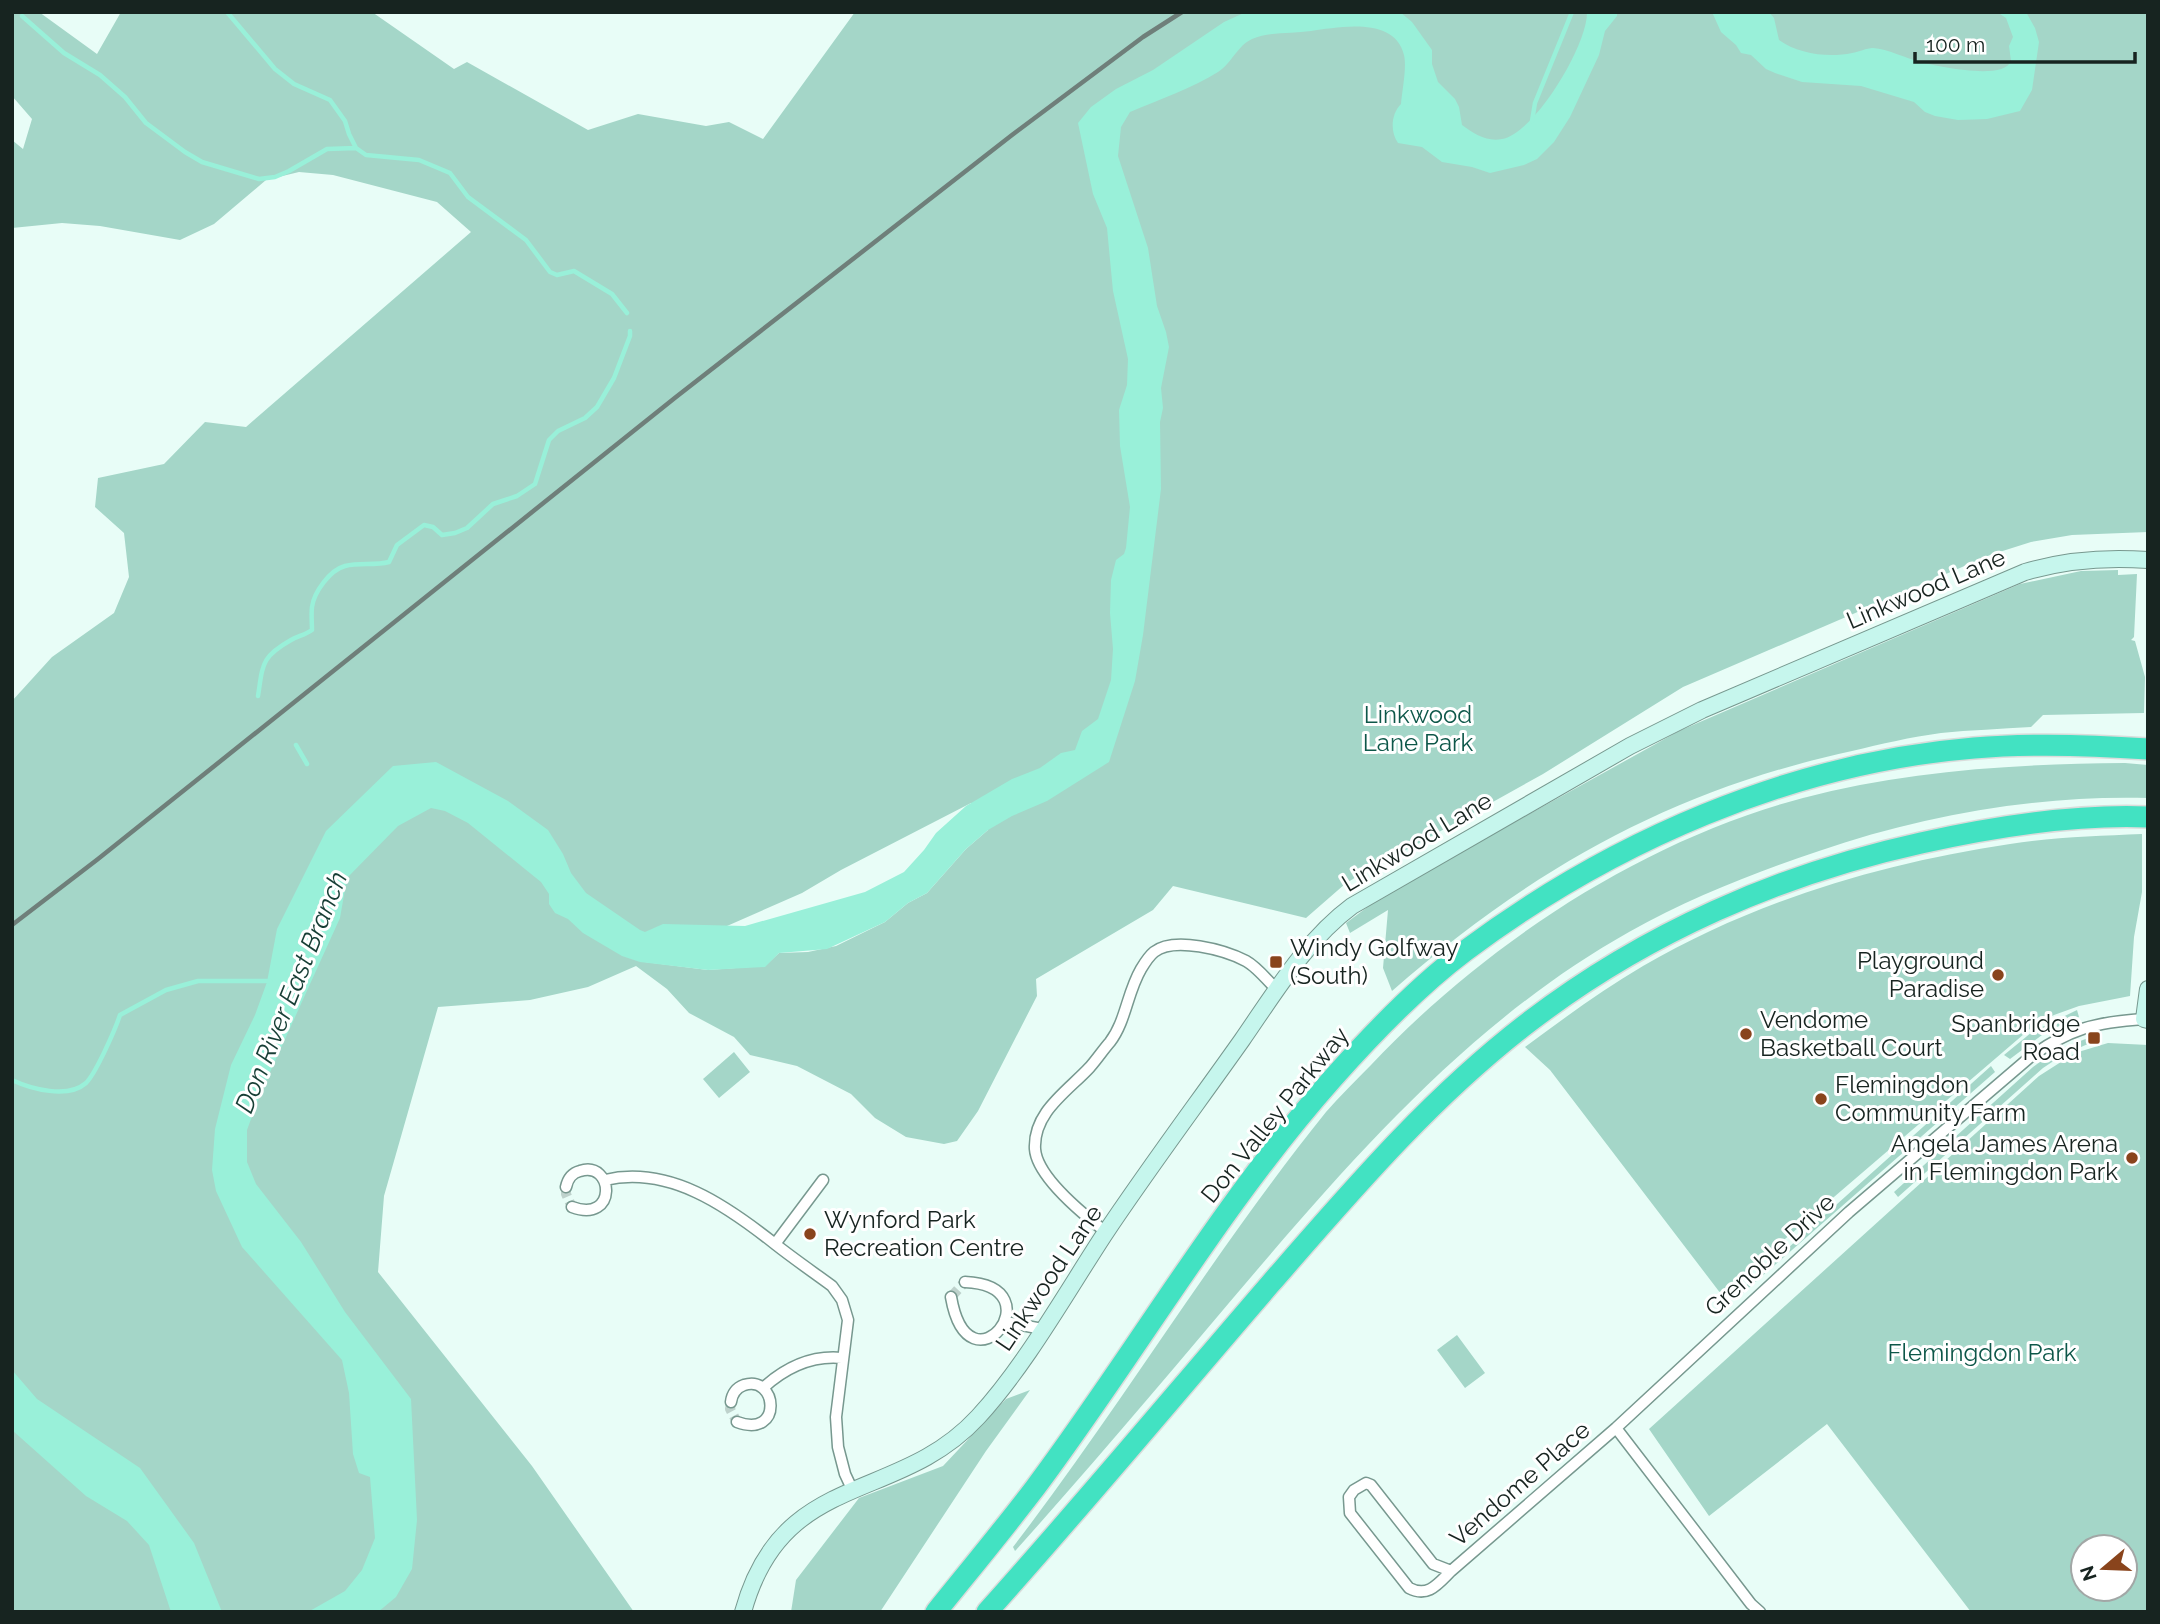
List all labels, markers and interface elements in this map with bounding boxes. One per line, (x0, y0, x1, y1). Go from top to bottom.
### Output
scale bar (1915, 21, 2136, 65)
text: 100 m (1926, 32, 1985, 57)
street label: Linkwood Lane (1842, 542, 2010, 635)
park label: Linkwood Lane Park (1363, 700, 1473, 757)
street label: Linkwood Lane (1337, 785, 1497, 898)
water label: Don River East Branch (229, 867, 353, 1117)
place label: Windy Golfway (South) (1290, 933, 1459, 990)
place label: Playground Paradise (1857, 946, 1984, 1003)
marker: Windy Golfway (South) (1268, 954, 1284, 970)
marker: Playground Paradise (1990, 967, 2006, 983)
place label: Vendome Basketball Court (1760, 1005, 1943, 1062)
place label: Spanbridge Road (1951, 1009, 2080, 1066)
street label: Don Valley Parkway (1195, 1021, 1354, 1209)
marker: Vendome Basketball Court (1738, 1026, 1754, 1042)
marker: Spanbridge Road (2086, 1030, 2102, 1046)
place label: Flemingdon Community Farm (1835, 1070, 2026, 1127)
marker: Flemingdon Community Farm (1813, 1091, 1829, 1107)
place label: Angela James Arena in Flemingdon Park (1891, 1129, 2118, 1186)
marker: Angela James Arena in Flemingdon Park (2124, 1150, 2140, 1166)
street label: Grenoble Drive (1699, 1187, 1840, 1322)
street label: Linkwood Lane (989, 1199, 1108, 1356)
place label: Wynford Park Recreation Centre (824, 1205, 1024, 1262)
marker: Wynford Park Recreation Centre (802, 1226, 818, 1242)
park label: Flemingdon Park (1887, 1338, 2077, 1367)
street label: Vendome Place (1444, 1415, 1596, 1552)
north arrow (2069, 1533, 2139, 1603)
text: N (2075, 1563, 2101, 1584)

